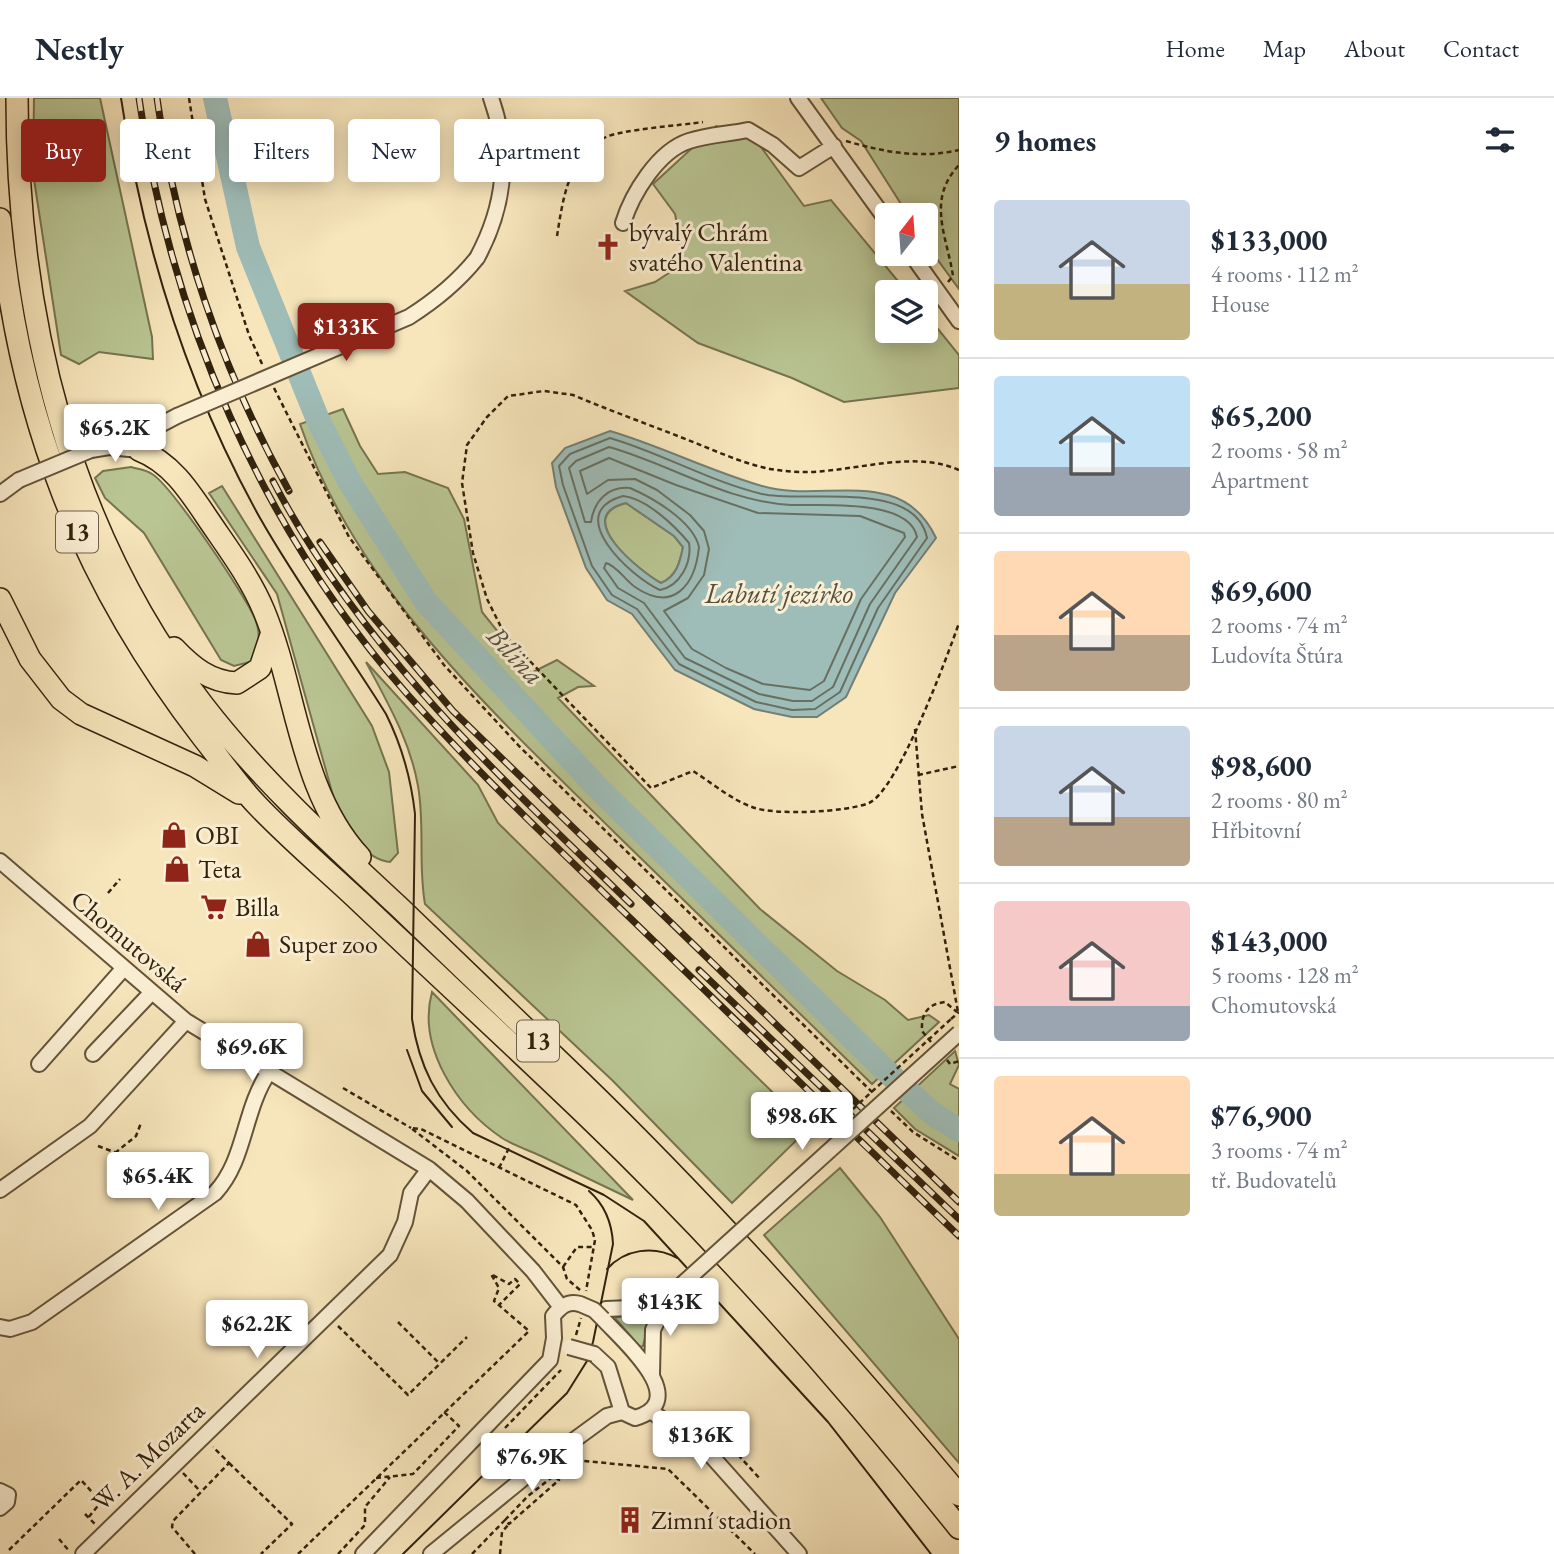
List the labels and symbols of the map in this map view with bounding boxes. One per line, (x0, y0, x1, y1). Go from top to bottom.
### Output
north arrow (875, 203, 938, 266)
place label: bývalý Chrám svatého Valentina (629, 215, 803, 279)
church icon: bývalý Chrám svatého Valentina (593, 232, 623, 262)
pin: $133K (297, 303, 395, 363)
pin: $65.2K (58, 404, 172, 464)
road number: 13 (56, 512, 98, 552)
water label: Labutí jezírko (704, 575, 854, 611)
water label: Bílina (479, 617, 552, 692)
place label: OBI (195, 818, 239, 852)
shop icon: OBI (159, 820, 189, 850)
place label: Teta (198, 852, 242, 886)
shop icon: Teta (162, 854, 192, 884)
street label: Chomutovská (64, 882, 195, 1000)
place label: Billa (235, 890, 280, 924)
supermarket icon: Billa (199, 892, 229, 922)
place label: Super zoo (279, 927, 378, 961)
shop icon: Super zoo (243, 929, 273, 959)
road number: 13 (517, 1021, 559, 1062)
pin: $69.6K (195, 1024, 309, 1083)
pin: $98.6K (745, 1093, 859, 1152)
pin: $65.4K (101, 1152, 215, 1212)
pin: $143K (621, 1278, 719, 1338)
pin: $62.2K (200, 1300, 314, 1360)
street label: W. A. Mozarta (84, 1393, 212, 1518)
pin: $136K (652, 1412, 750, 1471)
pin: $76.9K (475, 1434, 589, 1493)
place label: Zimní stadion (651, 1503, 792, 1537)
building icon: Zimní stadion (615, 1505, 645, 1535)

